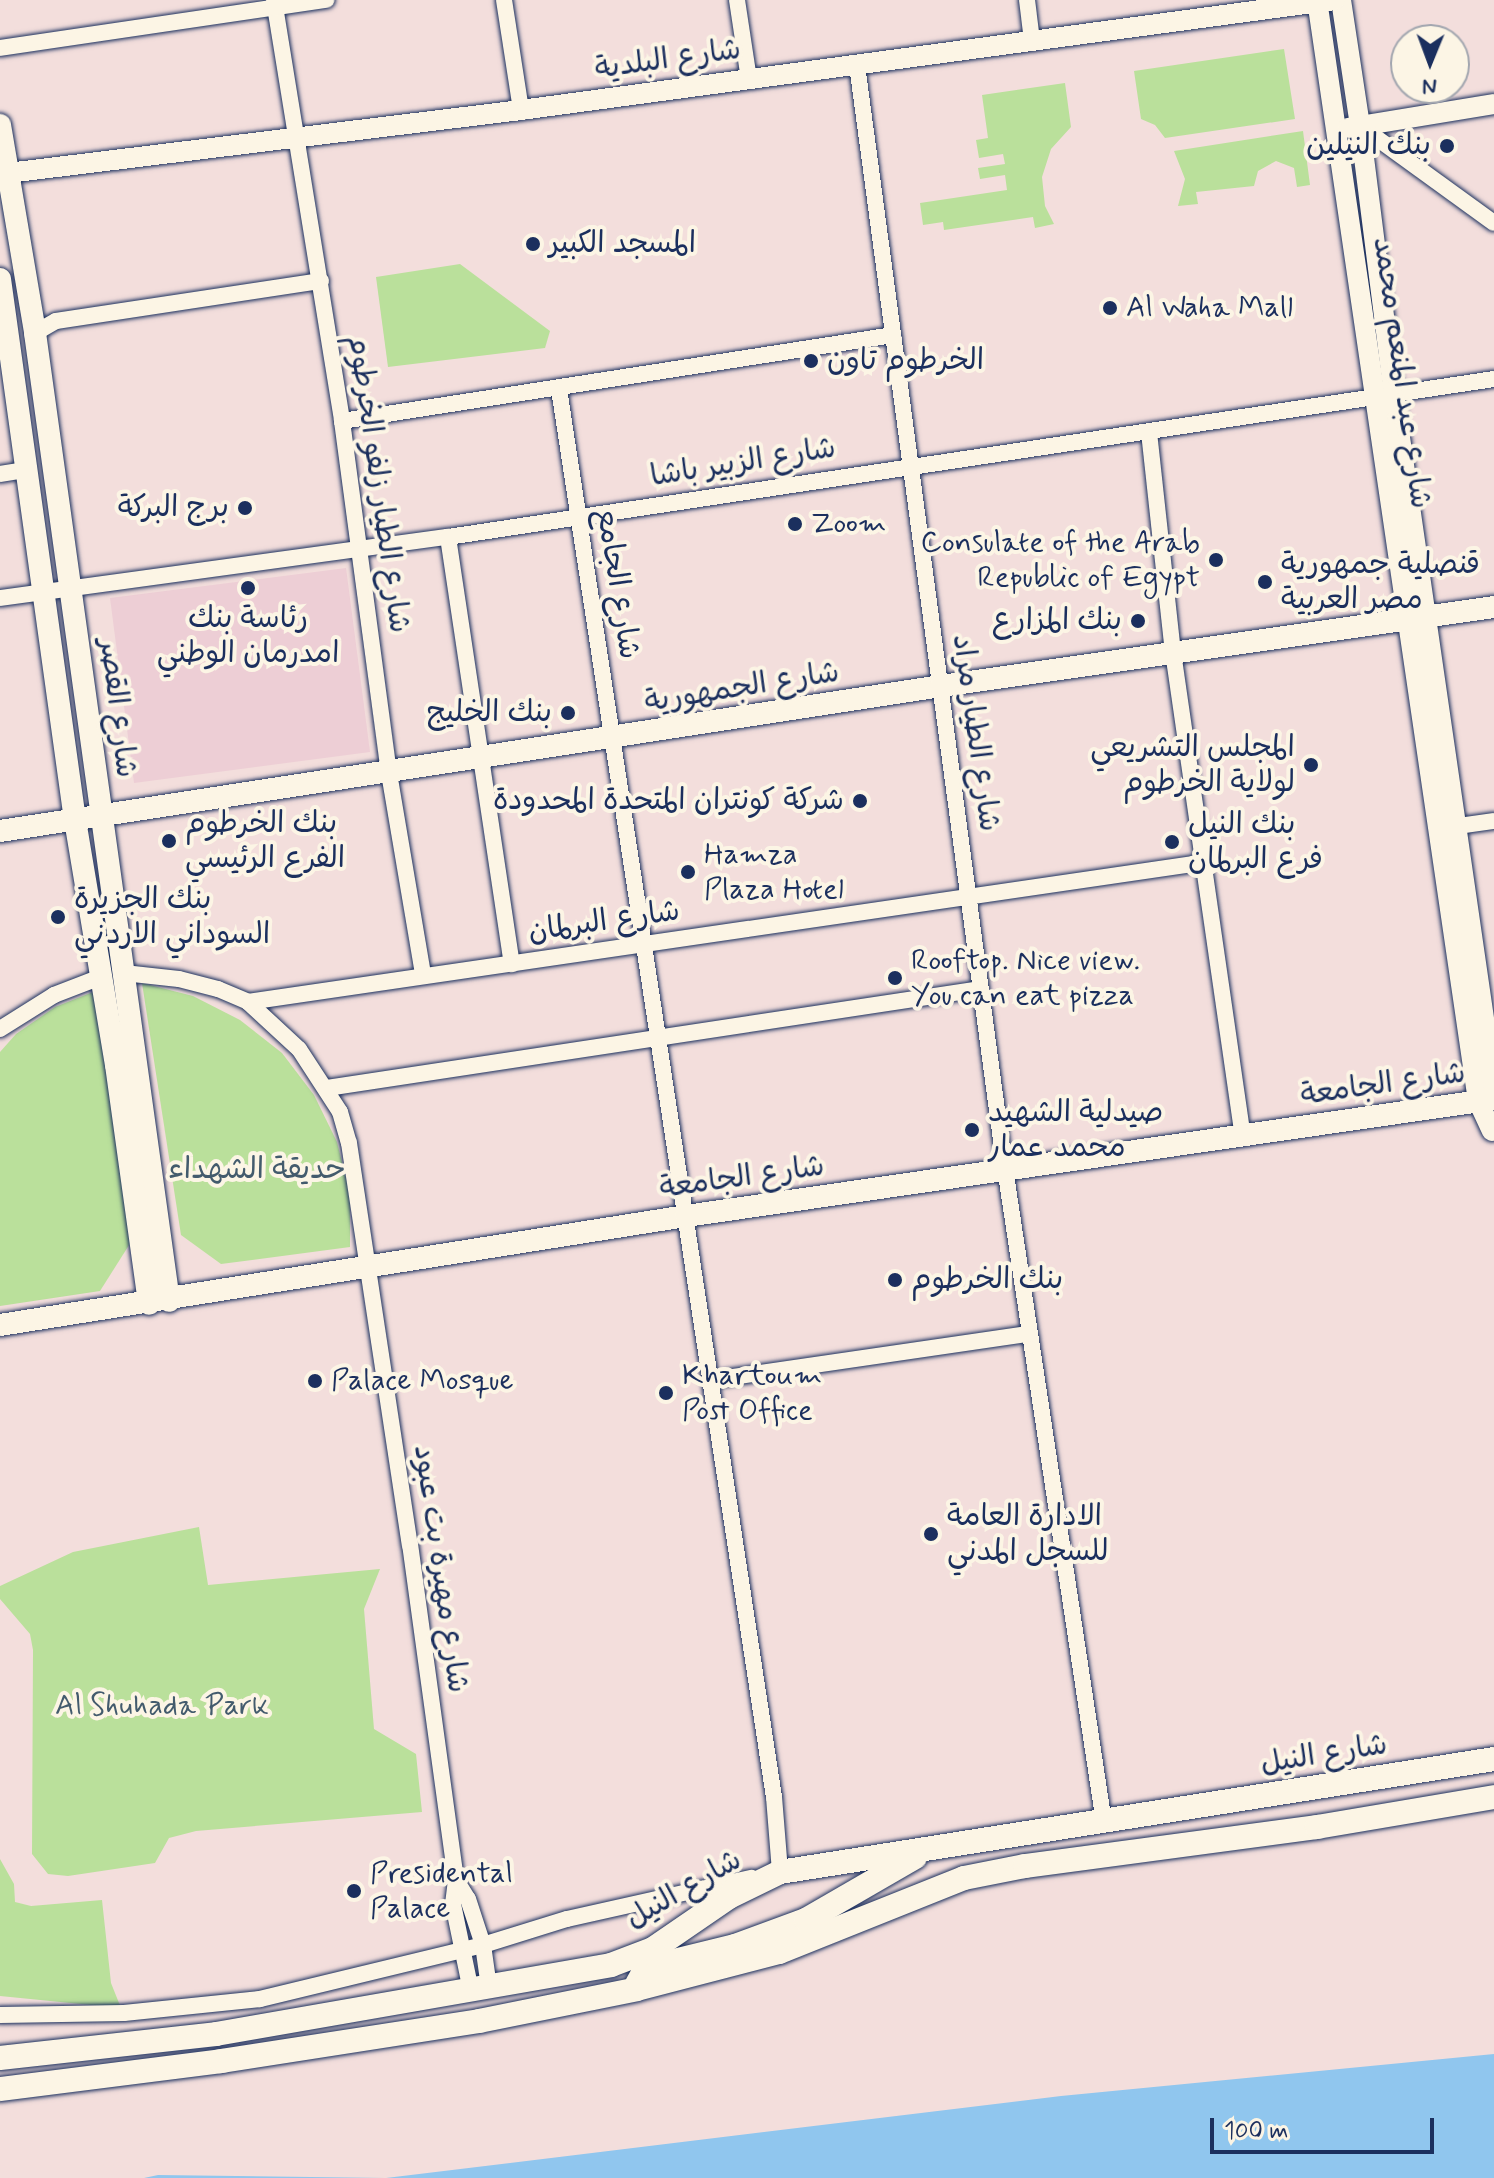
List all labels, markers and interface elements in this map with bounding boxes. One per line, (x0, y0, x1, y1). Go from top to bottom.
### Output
north arrow (1390, 24, 1470, 104)
street label: شارع البلدية (593, 32, 743, 88)
text: N (1422, 72, 1437, 100)
place label: بنك النيلين (1306, 128, 1431, 164)
marker: بنك النيلين (1438, 137, 1456, 155)
place label: المسجد الكبير (549, 226, 696, 262)
marker: المسجد الكبير (524, 235, 542, 253)
street label: شارع عبد المنعم محمد (1364, 235, 1438, 511)
place label: Al Waha Mall (1126, 290, 1297, 326)
marker: Al Waha Mall (1101, 299, 1119, 317)
street label: شارع الطيار زلفو الخرطوم (339, 333, 417, 635)
place label: الخرطوم تاون (827, 343, 984, 379)
marker: الخرطوم تاون (802, 352, 820, 370)
street label: شارع الزبير باشا (648, 431, 838, 495)
place label: برج البركة (118, 490, 229, 526)
marker: برج البركة (236, 499, 254, 517)
street label: شارع الجامع (587, 506, 647, 662)
place label: Zoom (811, 506, 886, 542)
marker: Zoom (786, 515, 804, 533)
place label: Consulate of the Arab Republic of Egypt (923, 525, 1200, 596)
place label: قنصلية جمهورية مصر العربية (1281, 547, 1480, 618)
marker: Consulate of the Arab Republic of Egypt (1207, 551, 1225, 569)
marker: قنصلية جمهورية مصر العربية (1256, 573, 1274, 591)
marker: رئاسة بنك امدرمان الوطني (239, 579, 257, 597)
place label: رئاسة بنك امدرمان الوطني (157, 601, 339, 672)
place label: بنك المزارع (992, 603, 1122, 639)
marker: بنك المزارع (1129, 612, 1147, 630)
street label: شارع الطيار مراد (943, 632, 1007, 834)
street label: شارع القصر (91, 636, 143, 780)
street label: شارع الجمهورية (642, 655, 842, 721)
place label: بنك الخليج (427, 695, 552, 731)
marker: بنك الخليج (559, 704, 577, 722)
place label: المجلس التشريعي لولاية الخرطوم (1090, 730, 1295, 800)
marker: المجلس التشريعي لولاية الخرطوم (1302, 756, 1320, 774)
place label: شركة كونتران المتحدة المحدودة (493, 783, 844, 819)
marker: شركة كونتران المتحدة المحدودة (851, 792, 869, 810)
place label: بنك الخرطوم الفرع الرئيسي (185, 806, 345, 876)
place label: بنك النيل فرع البرلمان (1188, 807, 1323, 878)
marker: بنك الخرطوم الفرع الرئيسي (160, 832, 178, 850)
marker: بنك النيل فرع البرلمان (1163, 833, 1181, 851)
place label: Hamza Plaza Hotel (704, 837, 844, 908)
marker: Hamza Plaza Hotel (679, 863, 697, 881)
place label: بنك الجزيرة السوداني الاردني (74, 882, 270, 952)
street label: شارع البرلمان (526, 894, 682, 950)
marker: بنك الجزيرة السوداني الاردني (49, 908, 67, 926)
place label: Rooftop. Nice view. You can eat pizza (911, 943, 1139, 1014)
marker: Rooftop. Nice view. You can eat pizza (886, 969, 904, 987)
street label: شارع الجامعة (1298, 1056, 1468, 1114)
place label: صيدلية الشهيد محمد عمار (988, 1095, 1163, 1166)
marker: صيدلية الشهيد محمد عمار (963, 1121, 981, 1139)
street label: شارع الجامعة (657, 1149, 827, 1207)
park label: حديقة الشهداء (168, 1152, 346, 1188)
place label: بنك الخرطوم (911, 1262, 1063, 1298)
marker: بنك الخرطوم (886, 1271, 904, 1289)
place label: Khartoum Post Office (682, 1358, 822, 1428)
place label: Palace Mosque (331, 1363, 514, 1399)
marker: Palace Mosque (306, 1372, 324, 1390)
marker: Khartoum Post Office (657, 1384, 675, 1402)
street label: شارع مهيرة بت عبود (405, 1443, 475, 1695)
place label: الادارة العامة للسجل المدني (947, 1499, 1109, 1570)
marker: الادارة العامة للسجل المدني (922, 1525, 940, 1543)
park label: Al Shuhada Park (57, 1688, 267, 1724)
street label: شارع النيل (1258, 1727, 1390, 1783)
street label: شارع النيل (620, 1842, 748, 1938)
place label: Presidental Palace (370, 1856, 513, 1926)
marker: Presidental Palace (345, 1882, 363, 1900)
scale bar (1214, 2102, 1438, 2152)
text: 100 m (1224, 2116, 1288, 2147)

